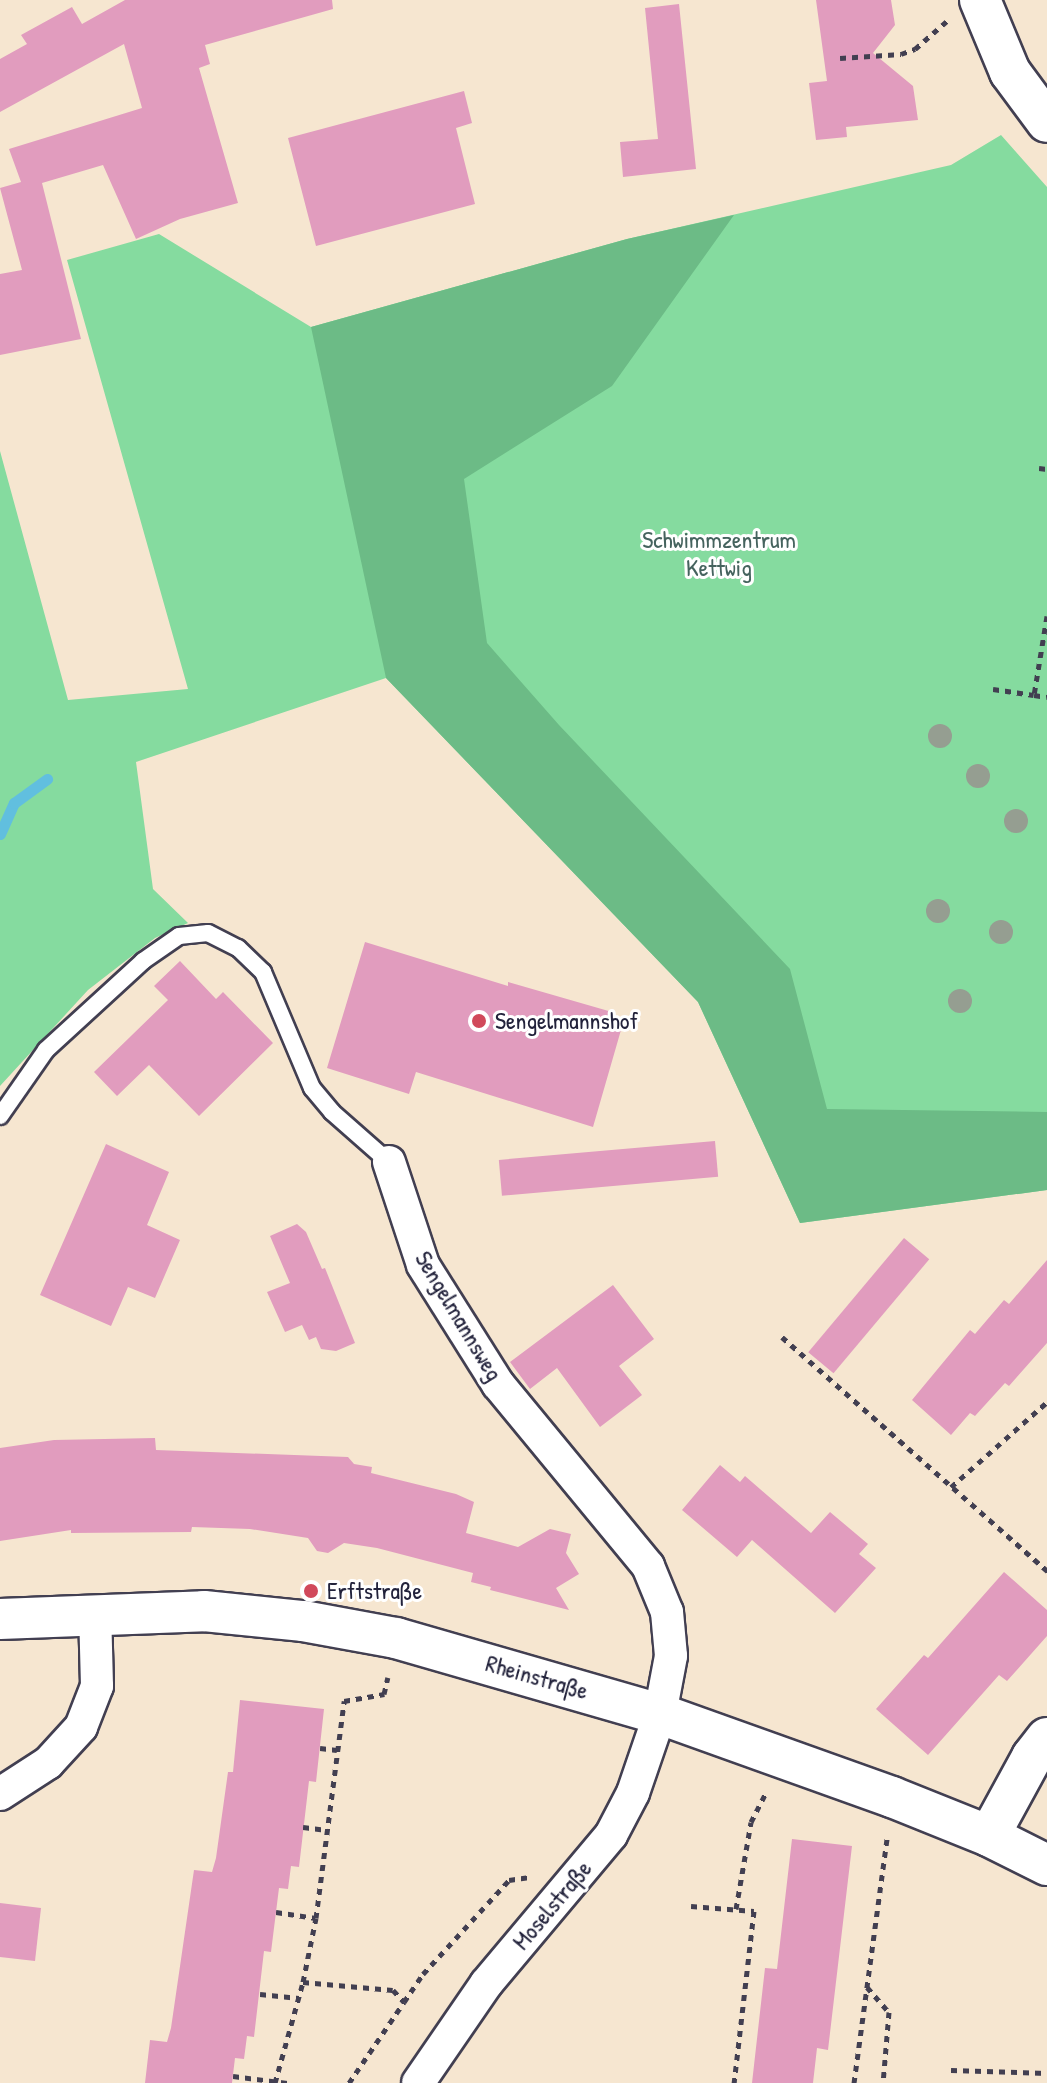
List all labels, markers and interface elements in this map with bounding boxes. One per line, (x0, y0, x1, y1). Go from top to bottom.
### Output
park label: Schwimmzentrum Kettwig (642, 526, 796, 582)
place label: Sengelmannshof (495, 1007, 638, 1035)
marker: Sengelmannshof (470, 1012, 488, 1030)
street label: Sengelmannsweg (409, 1246, 509, 1386)
place label: Erftstraße (327, 1577, 422, 1605)
marker: Erftstraße (302, 1582, 320, 1600)
street label: Rheinstraße (482, 1649, 592, 1705)
street label: Moselstraße (506, 1855, 598, 1955)

